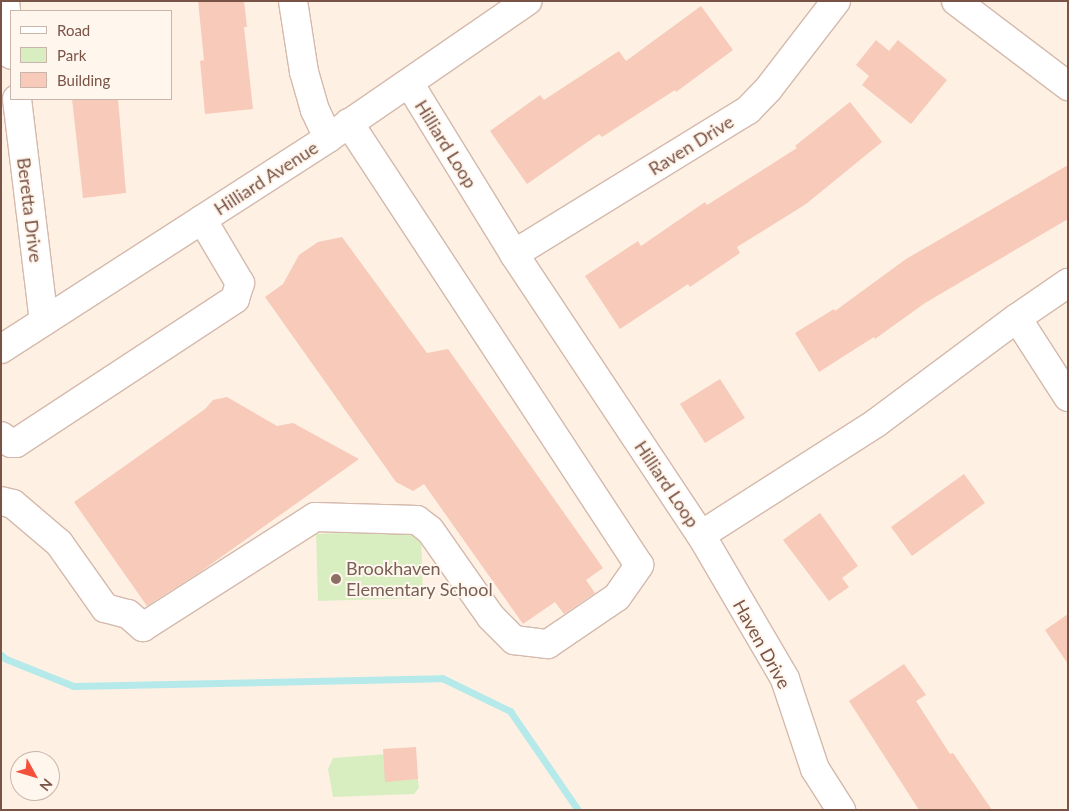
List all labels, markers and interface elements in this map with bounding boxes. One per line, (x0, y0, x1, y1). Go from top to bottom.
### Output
legend (10, 10, 172, 100)
text: Road (57, 21, 90, 39)
text: Park (57, 46, 86, 64)
text: Building (57, 71, 110, 89)
street label: Hilliard Loop (410, 96, 482, 192)
street label: Raven Drive (645, 110, 737, 180)
street label: Hilliard Avenue (210, 136, 322, 220)
street label: Beretta Drive (13, 156, 47, 264)
street label: Hilliard Loop (630, 437, 704, 531)
place label: Brookhaven Elementary School (346, 558, 493, 600)
marker: Brookhaven Elementary School (330, 573, 342, 585)
street label: Haven Drive (729, 596, 795, 692)
north arrow (10, 751, 60, 801)
text: N (36, 776, 56, 795)

